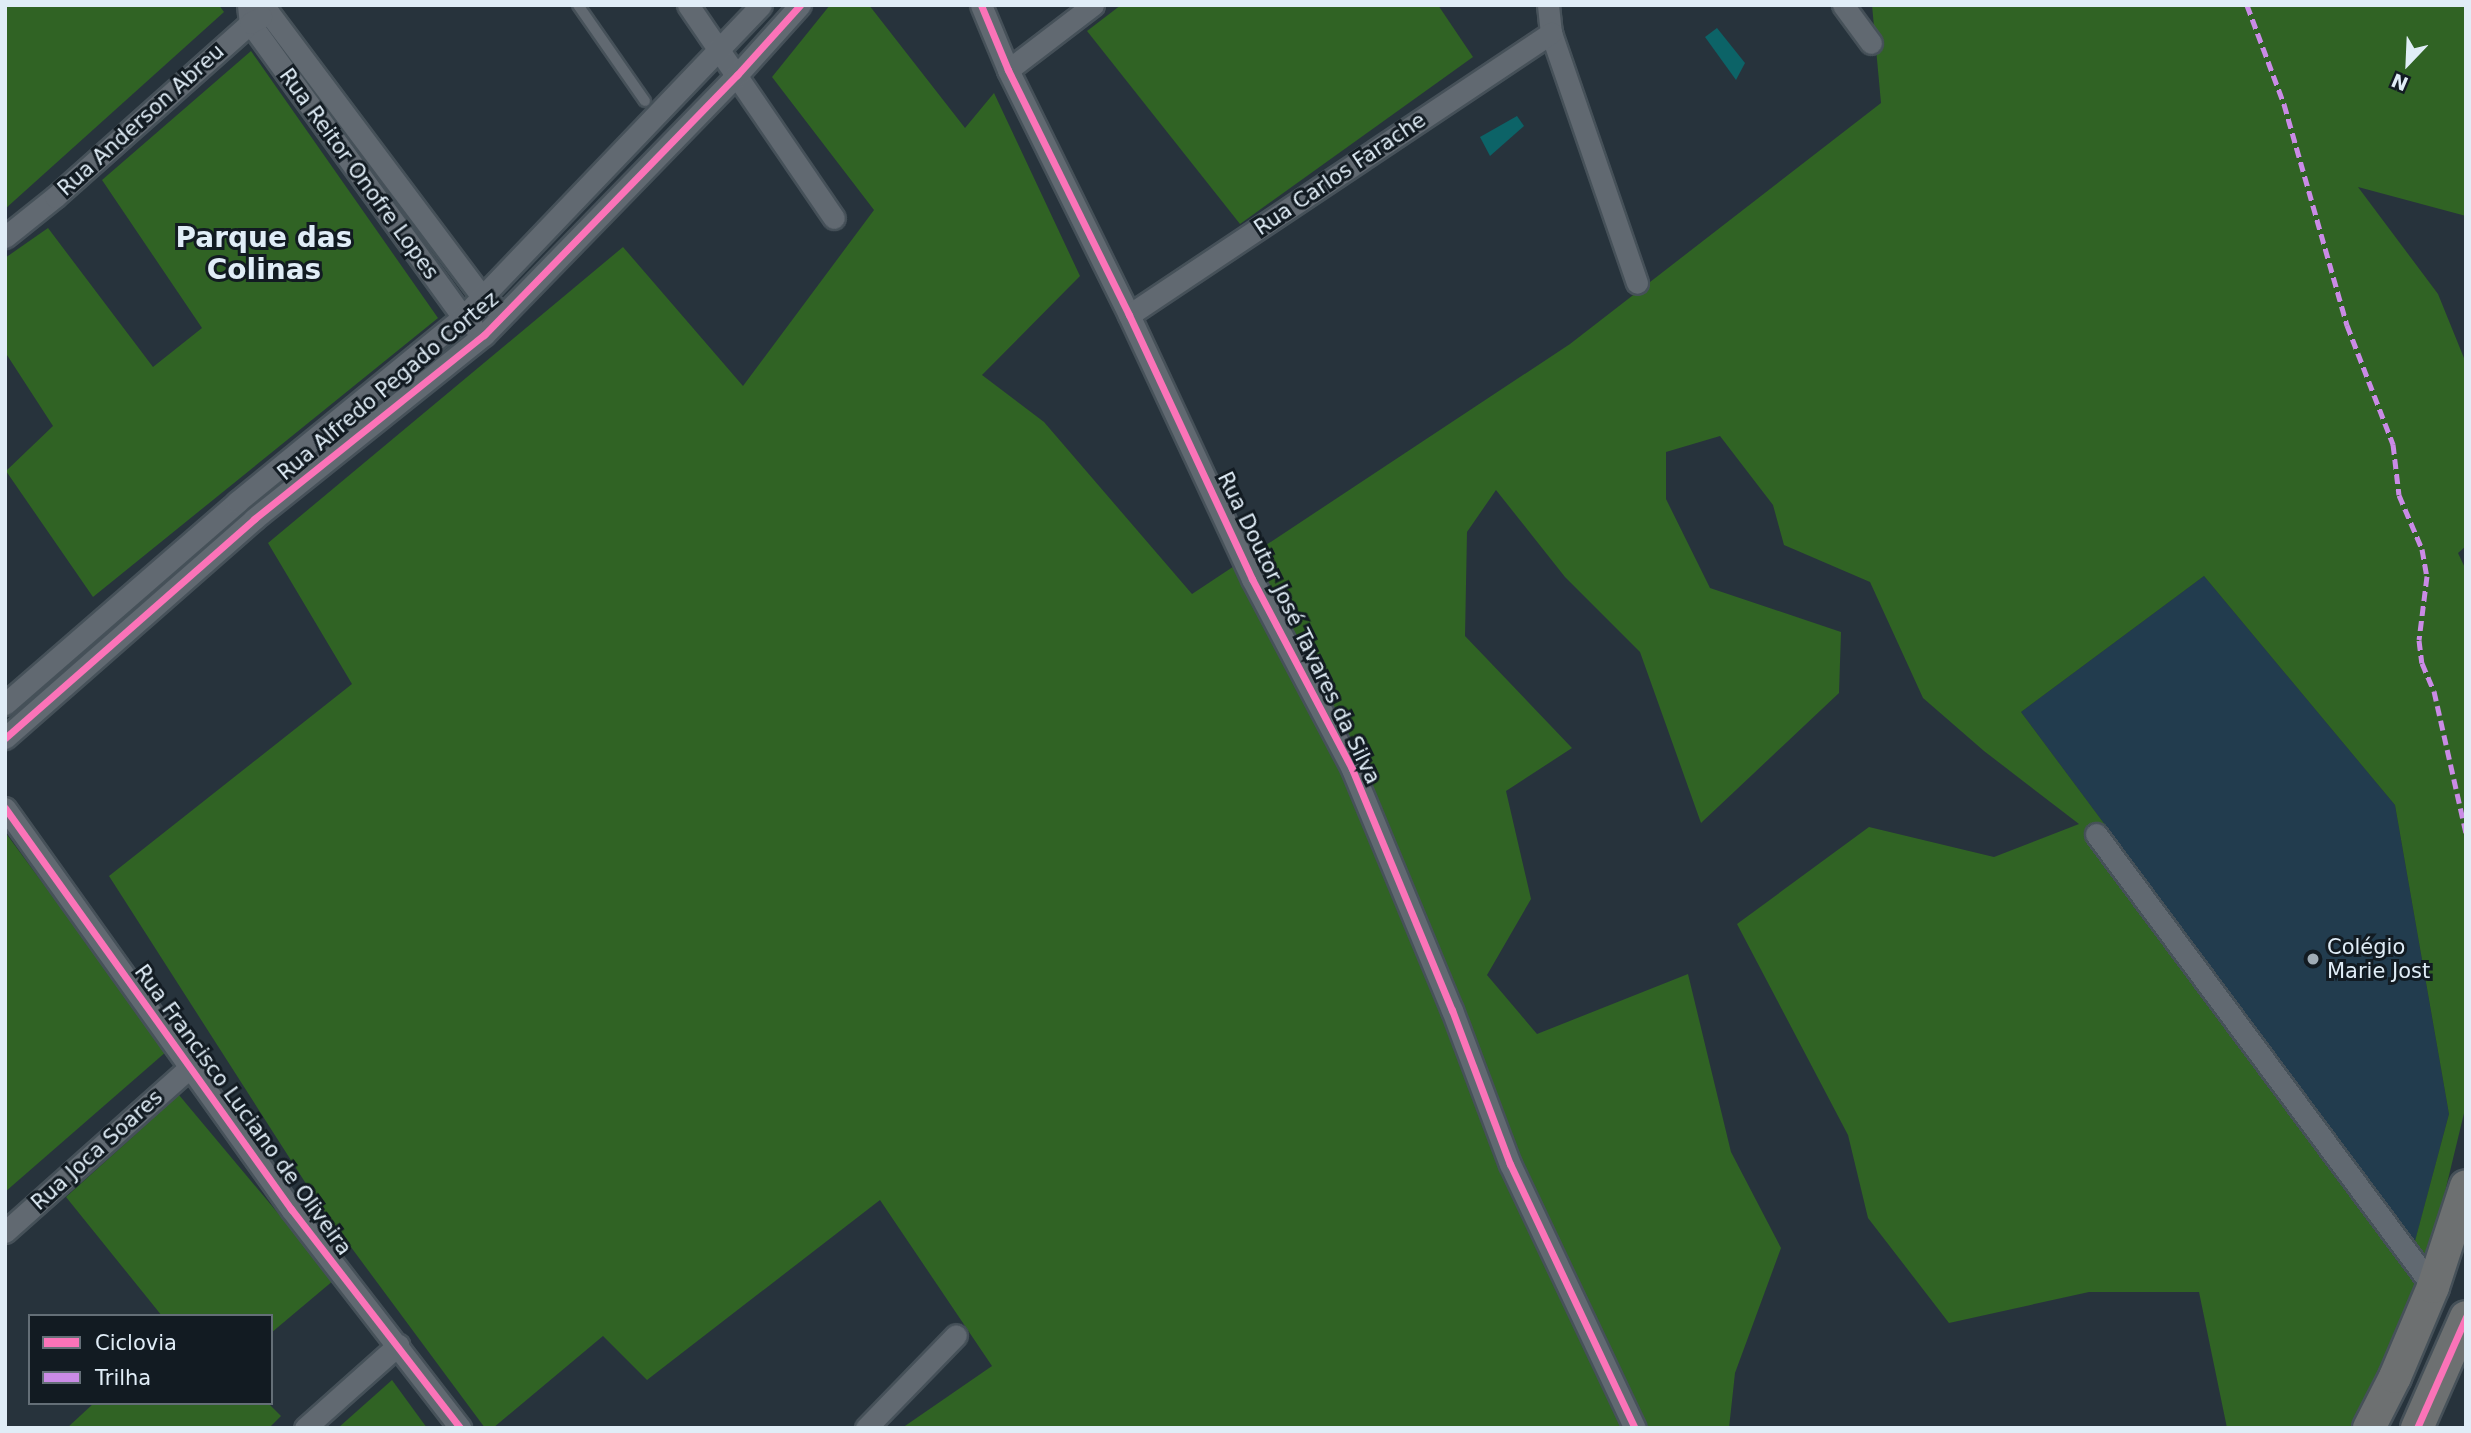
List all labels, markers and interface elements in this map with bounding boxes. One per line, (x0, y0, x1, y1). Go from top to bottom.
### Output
north arrow (2373, 28, 2443, 98)
street label: Rua Anderson Abreu (53, 39, 229, 201)
street label: Rua Reitor Onofre Lopes (274, 64, 444, 284)
text: N (2388, 69, 2411, 96)
street label: Rua Carlos Farache (1250, 107, 1430, 241)
district label: Parque das Colinas (176, 221, 352, 287)
street label: Rua Alfredo Pegado Cortez (273, 286, 503, 486)
street label: Rua Doutor José Tavares da Silva (1212, 468, 1386, 788)
place label: Colégio Marie Jost (2327, 934, 2430, 984)
marker: Colégio Marie Jost (2305, 951, 2321, 967)
street label: Rua Francisco Luciano de Oliveira (129, 960, 357, 1260)
street label: Rua Joca Soares (26, 1085, 168, 1215)
legend (28, 1314, 273, 1405)
text: Ciclovia (95, 1331, 177, 1355)
text: Trilha (95, 1366, 151, 1390)

